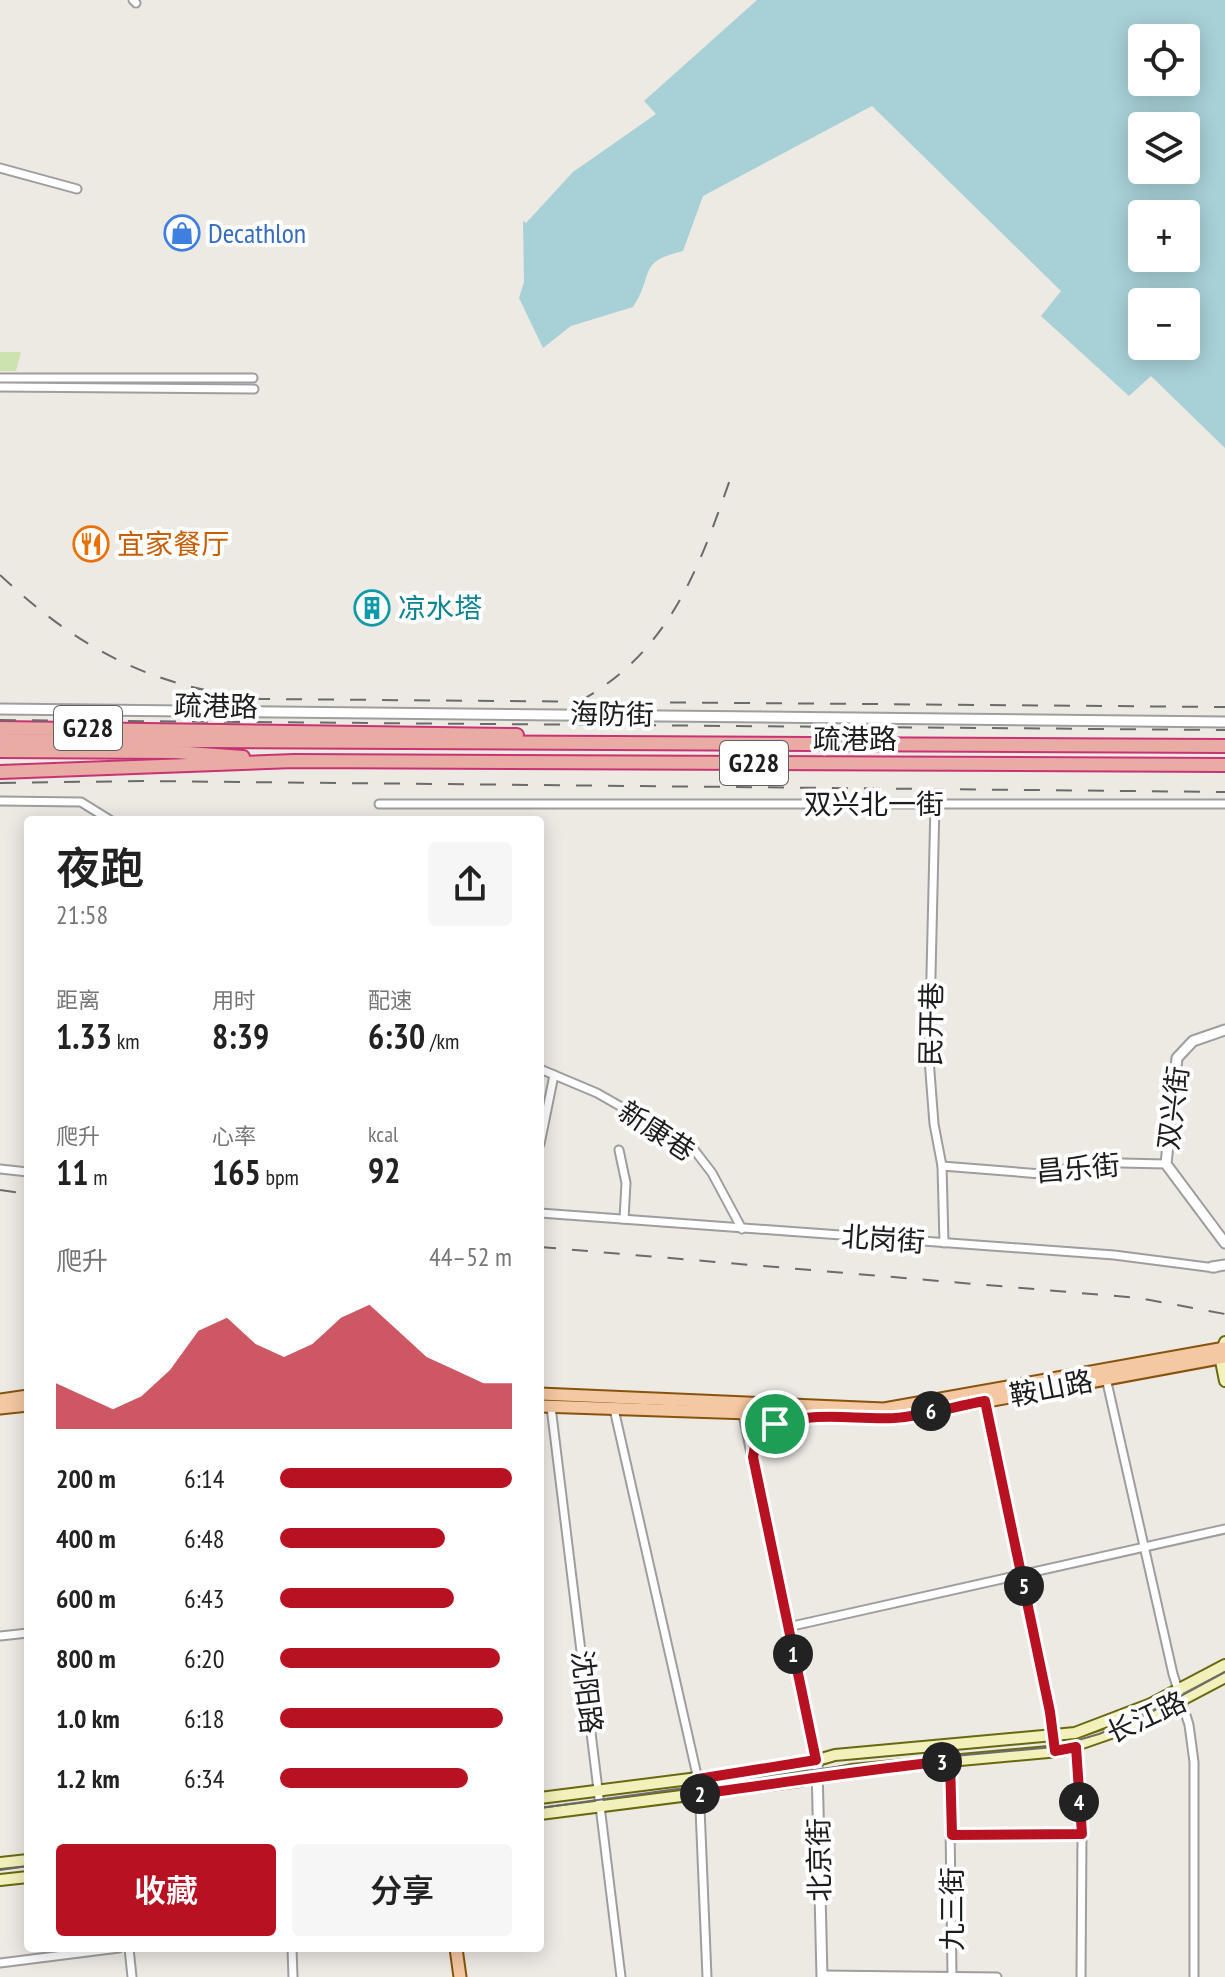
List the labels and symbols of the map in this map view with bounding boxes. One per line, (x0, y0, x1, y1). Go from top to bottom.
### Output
shop icon: Decathlon (163, 214, 201, 252)
place label: Decathlon (208, 214, 306, 251)
restaurant icon: 宜家餐厅 (72, 525, 110, 563)
place label: 宜家餐厅 (117, 525, 229, 562)
building icon: 凉水塔 (353, 589, 391, 627)
place label: 凉水塔 (398, 589, 482, 626)
street label: 疏港路 (174, 686, 258, 725)
street label: 海防街 (570, 694, 654, 733)
road number: G228 (54, 706, 122, 750)
street label: 疏港路 (813, 720, 897, 757)
road number: G228 (720, 741, 788, 785)
street label: 双兴北一街 (804, 785, 944, 822)
street label: 民开巷 (911, 982, 950, 1066)
street label: 双兴街 (1149, 1064, 1196, 1152)
street label: 新康巷 (612, 1092, 703, 1169)
street label: 昌乐街 (1034, 1145, 1121, 1190)
street label: 北岗街 (840, 1217, 926, 1260)
street label: 鞍山路 (1006, 1361, 1096, 1414)
pin (741, 1390, 809, 1458)
pin: 6 (911, 1391, 951, 1431)
pin: 5 (1004, 1566, 1044, 1606)
pin: 1 (773, 1634, 813, 1674)
street label: 沈阳路 (564, 1648, 611, 1736)
street label: 长江路 (1100, 1682, 1192, 1751)
pin: 3 (922, 1742, 962, 1782)
pin: 2 (680, 1774, 720, 1814)
pin: 4 (1059, 1782, 1099, 1822)
street label: 北京街 (799, 1818, 838, 1902)
street label: 九三街 (933, 1867, 970, 1951)

